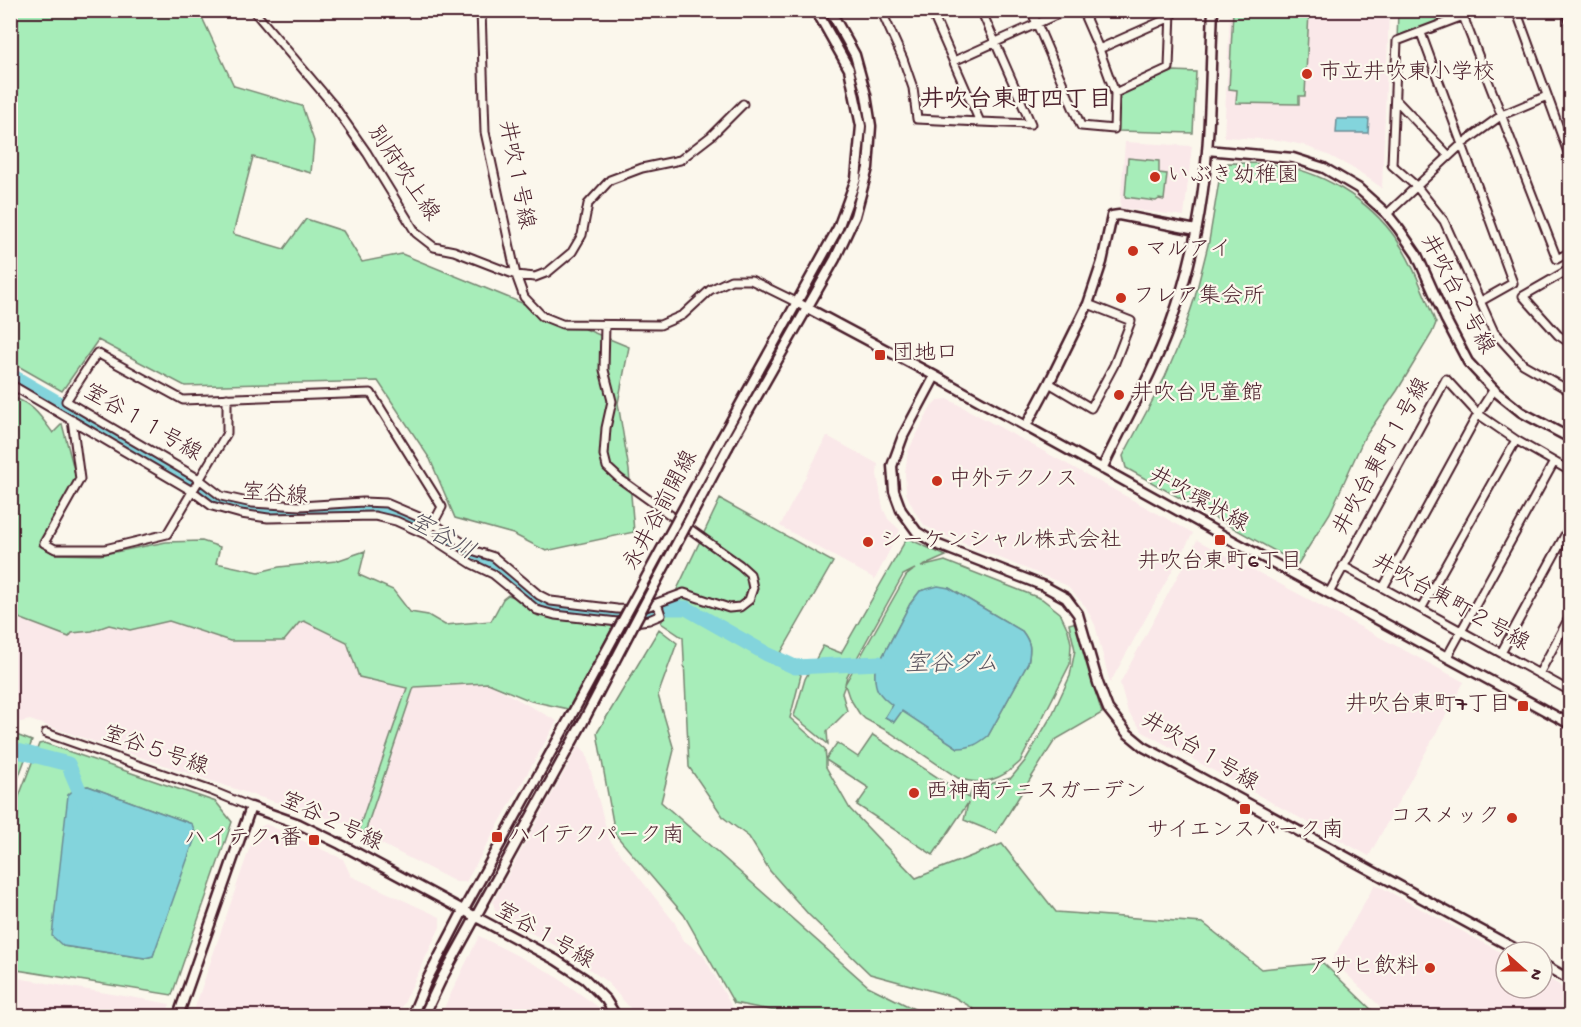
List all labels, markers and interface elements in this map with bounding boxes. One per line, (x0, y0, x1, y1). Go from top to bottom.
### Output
place label: 市立井吹東小学校 (1319, 60, 1495, 87)
marker: 市立井吹東小学校 (1300, 67, 1314, 81)
district label: 井吹台東町四丁目 (920, 86, 1112, 116)
street label: 井吹１号線 (492, 118, 539, 231)
street label: 別府吹上線 (360, 120, 445, 227)
place label: いぶき幼稚園 (1167, 163, 1299, 190)
marker: いぶき幼稚園 (1148, 170, 1162, 184)
street label: 井吹台２号線 (1414, 230, 1499, 359)
place label: マルアイ (1145, 238, 1231, 264)
marker: マルアイ (1126, 244, 1140, 258)
place label: フレア集会所 (1133, 284, 1265, 311)
marker: フレア集会所 (1114, 291, 1128, 305)
place label: 団地口 (892, 341, 958, 368)
marker: 団地口 (873, 348, 887, 362)
street label: 井吹台東町１号線 (1328, 373, 1437, 540)
street label: 室谷１１号線 (78, 379, 206, 468)
place label: 井吹台児童館 (1131, 381, 1263, 408)
marker: 井吹台児童館 (1112, 388, 1126, 402)
street label: 永井谷前開線 (619, 446, 704, 575)
street label: 井吹環状線 (1144, 462, 1253, 539)
place label: 中外テクノス (949, 466, 1078, 494)
marker: 中外テクノス (930, 474, 944, 488)
street label: 室谷線 (241, 480, 309, 511)
water label: 室谷川 (402, 507, 480, 568)
place label: シーケンシャル株式会社 (880, 528, 1122, 555)
marker: 井吹台東町6丁目 (1213, 533, 1227, 547)
marker: シーケンシャル株式会社 (861, 535, 875, 549)
place label: 井吹台東町6丁目 (1137, 549, 1303, 576)
street label: 井吹台東町２号線 (1367, 549, 1534, 658)
water label: 室谷ダム (905, 650, 999, 680)
place label: 井吹台東町7丁目 (1346, 692, 1511, 719)
marker: 井吹台東町7丁目 (1516, 699, 1530, 713)
street label: 井吹台１号線 (1136, 707, 1263, 798)
street label: 室谷５号線 (99, 721, 212, 782)
place label: 西神南テニスガーデン (926, 779, 1146, 806)
marker: 西神南テニスガーデン (907, 786, 921, 800)
street label: 室谷２号線 (276, 787, 387, 858)
marker: サイエンスパーク南 (1238, 802, 1252, 816)
place label: コスメック (1390, 805, 1500, 831)
marker: コスメック (1505, 811, 1519, 825)
place label: サイエンスパーク南 (1147, 818, 1343, 845)
place label: ハイテクパーク南 (509, 823, 684, 850)
place label: ハイテク1番 (184, 826, 302, 853)
marker: ハイテクパーク南 (490, 830, 504, 844)
marker: ハイテク1番 (307, 833, 321, 847)
street label: 室谷１号線 (490, 897, 599, 976)
north arrow (1494, 940, 1554, 1000)
place label: アサヒ飲料 (1308, 954, 1418, 981)
marker: アサヒ飲料 (1423, 961, 1437, 975)
text: N (1524, 966, 1545, 983)

